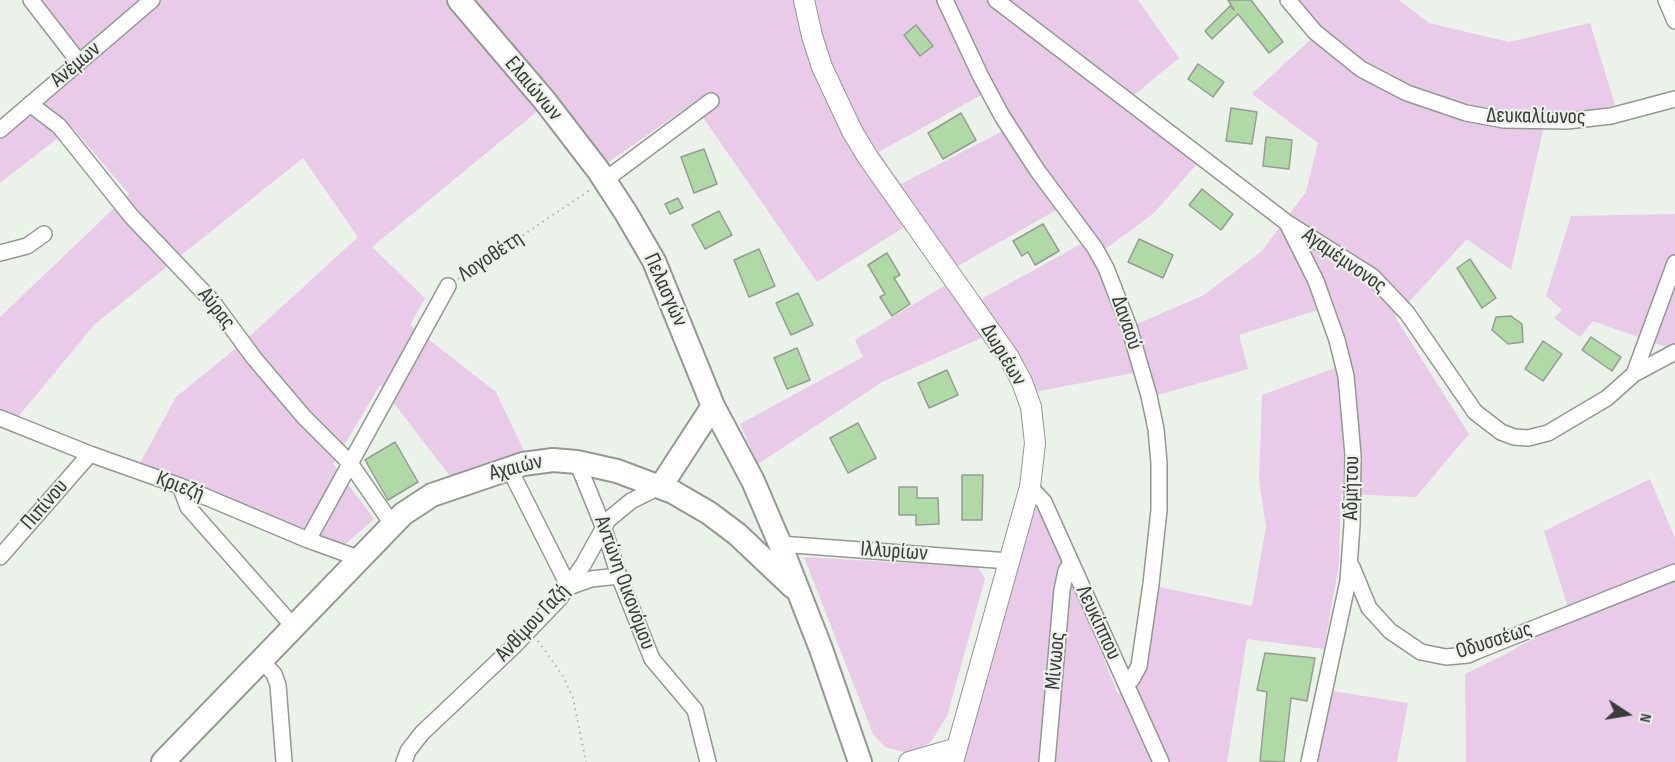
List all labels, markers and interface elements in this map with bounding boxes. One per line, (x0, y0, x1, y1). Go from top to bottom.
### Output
street label: Ανέμων (46, 36, 106, 94)
street label: Ελαιώνων (498, 51, 568, 127)
street label: Δευκαλίωνος (1486, 103, 1586, 131)
street label: Αγαμέμνονος (1297, 222, 1391, 300)
street label: Λογοθέτη (454, 226, 528, 288)
street label: Πελασγών (637, 249, 693, 331)
street label: Αύρας (192, 283, 240, 335)
street label: Δαναού (1105, 293, 1147, 353)
street label: Δωριέων (974, 319, 1032, 391)
street label: Αχαιών (487, 449, 545, 487)
street label: Αδμήτου (1338, 456, 1366, 520)
street label: Κριεζή (152, 466, 208, 508)
street label: Πιπίνου (16, 474, 74, 536)
street label: Αντώνη Οικονόμου (588, 513, 660, 653)
street label: Ιλλυρίων (860, 536, 928, 568)
street label: Ανθίμου Γαζή (490, 579, 576, 667)
street label: Λευκίππου (1069, 582, 1127, 664)
street label: Οδυσσέως (1453, 616, 1535, 666)
street label: Μίνωος (1040, 631, 1072, 691)
north arrow (1597, 684, 1657, 744)
text: N (1635, 712, 1655, 724)

